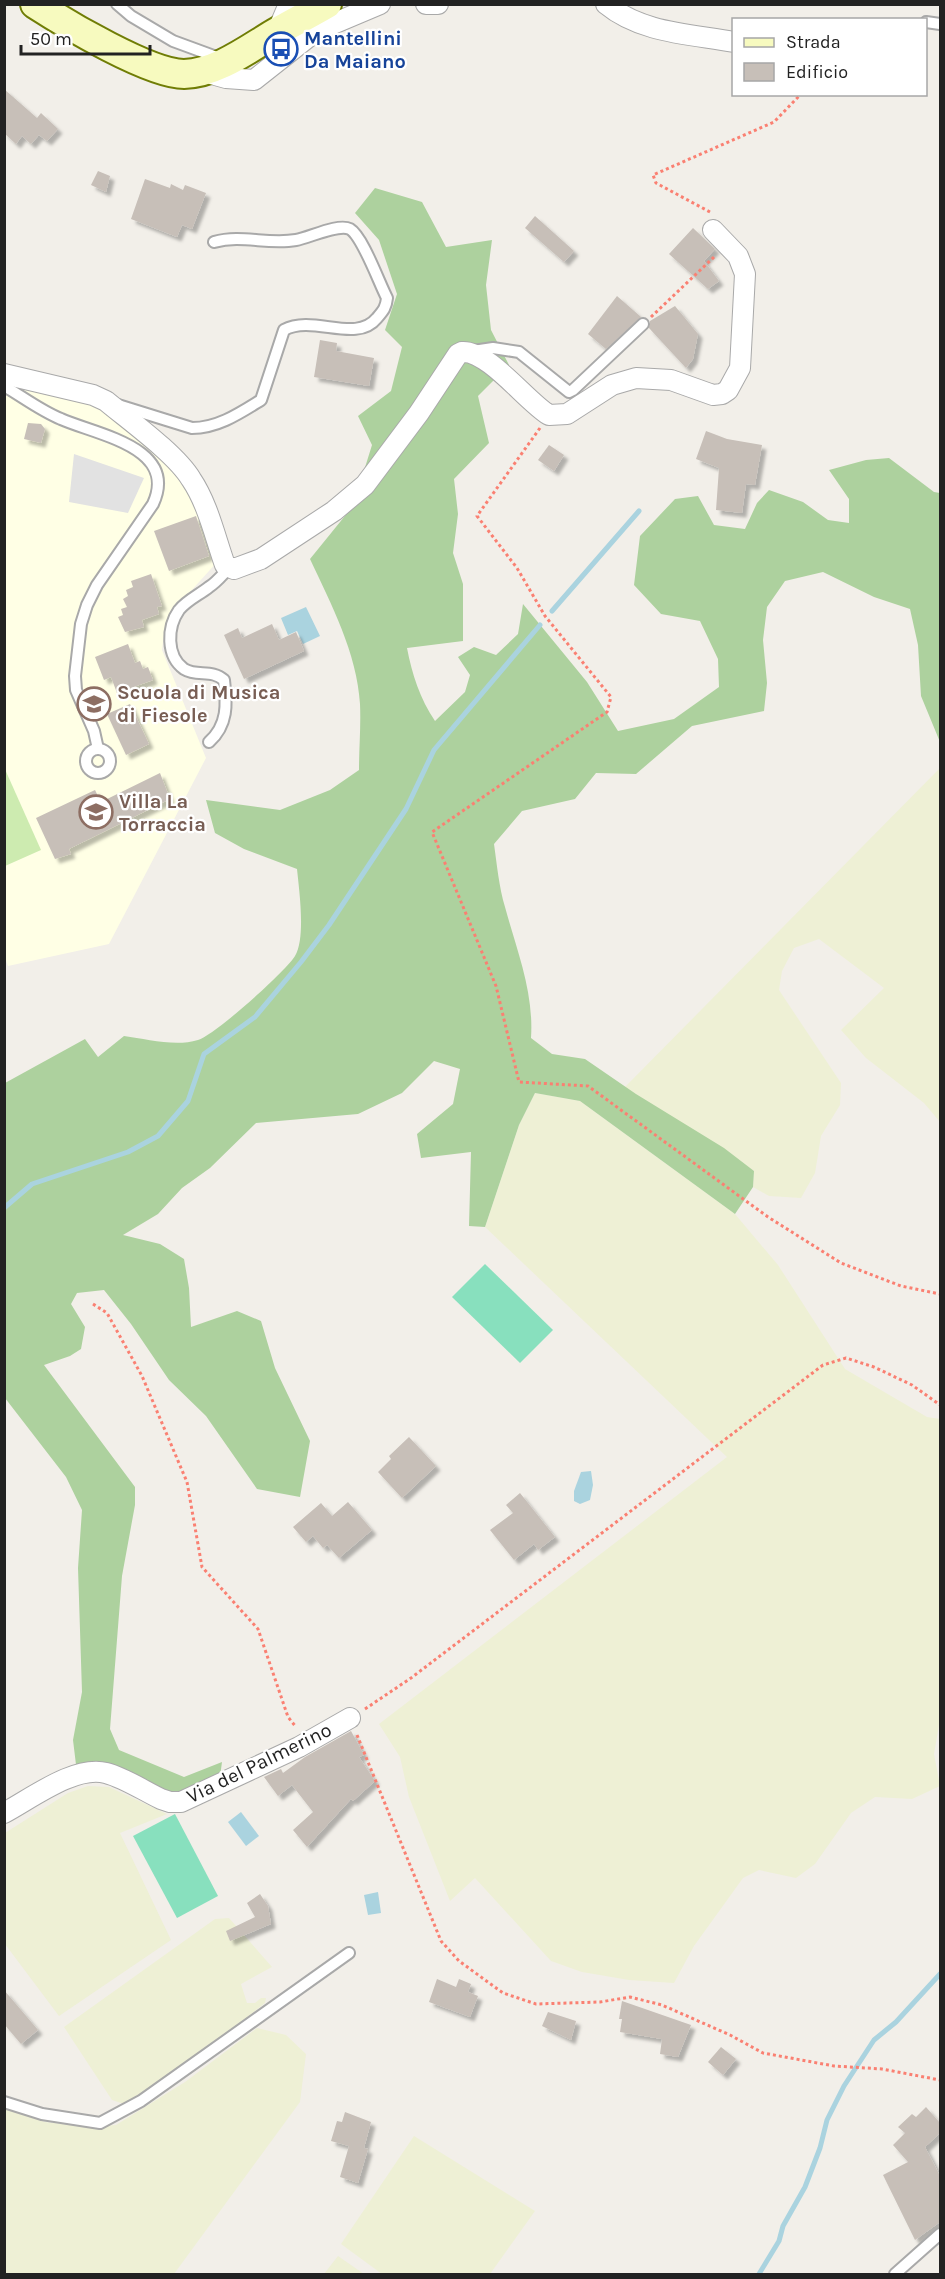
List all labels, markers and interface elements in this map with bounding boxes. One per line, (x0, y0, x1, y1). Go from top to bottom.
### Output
scale bar (21, 18, 150, 56)
legend (732, 18, 927, 96)
place label: Mantellini Da Maiano (304, 27, 406, 73)
text: 50 m (30, 28, 72, 50)
bus stop icon: Mantellini Da Maiano (263, 31, 299, 67)
text: Strada (786, 31, 841, 53)
text: Edificio (786, 61, 848, 83)
place label: Scuola di Musica di Fiesole (117, 681, 280, 727)
school or university icon: Scuola di Musica di Fiesole (76, 686, 112, 722)
place label: Villa La Torraccia (119, 790, 206, 836)
school or university icon: Villa La Torraccia (78, 794, 114, 830)
street label: Via del Palmerino (183, 1718, 335, 1808)

